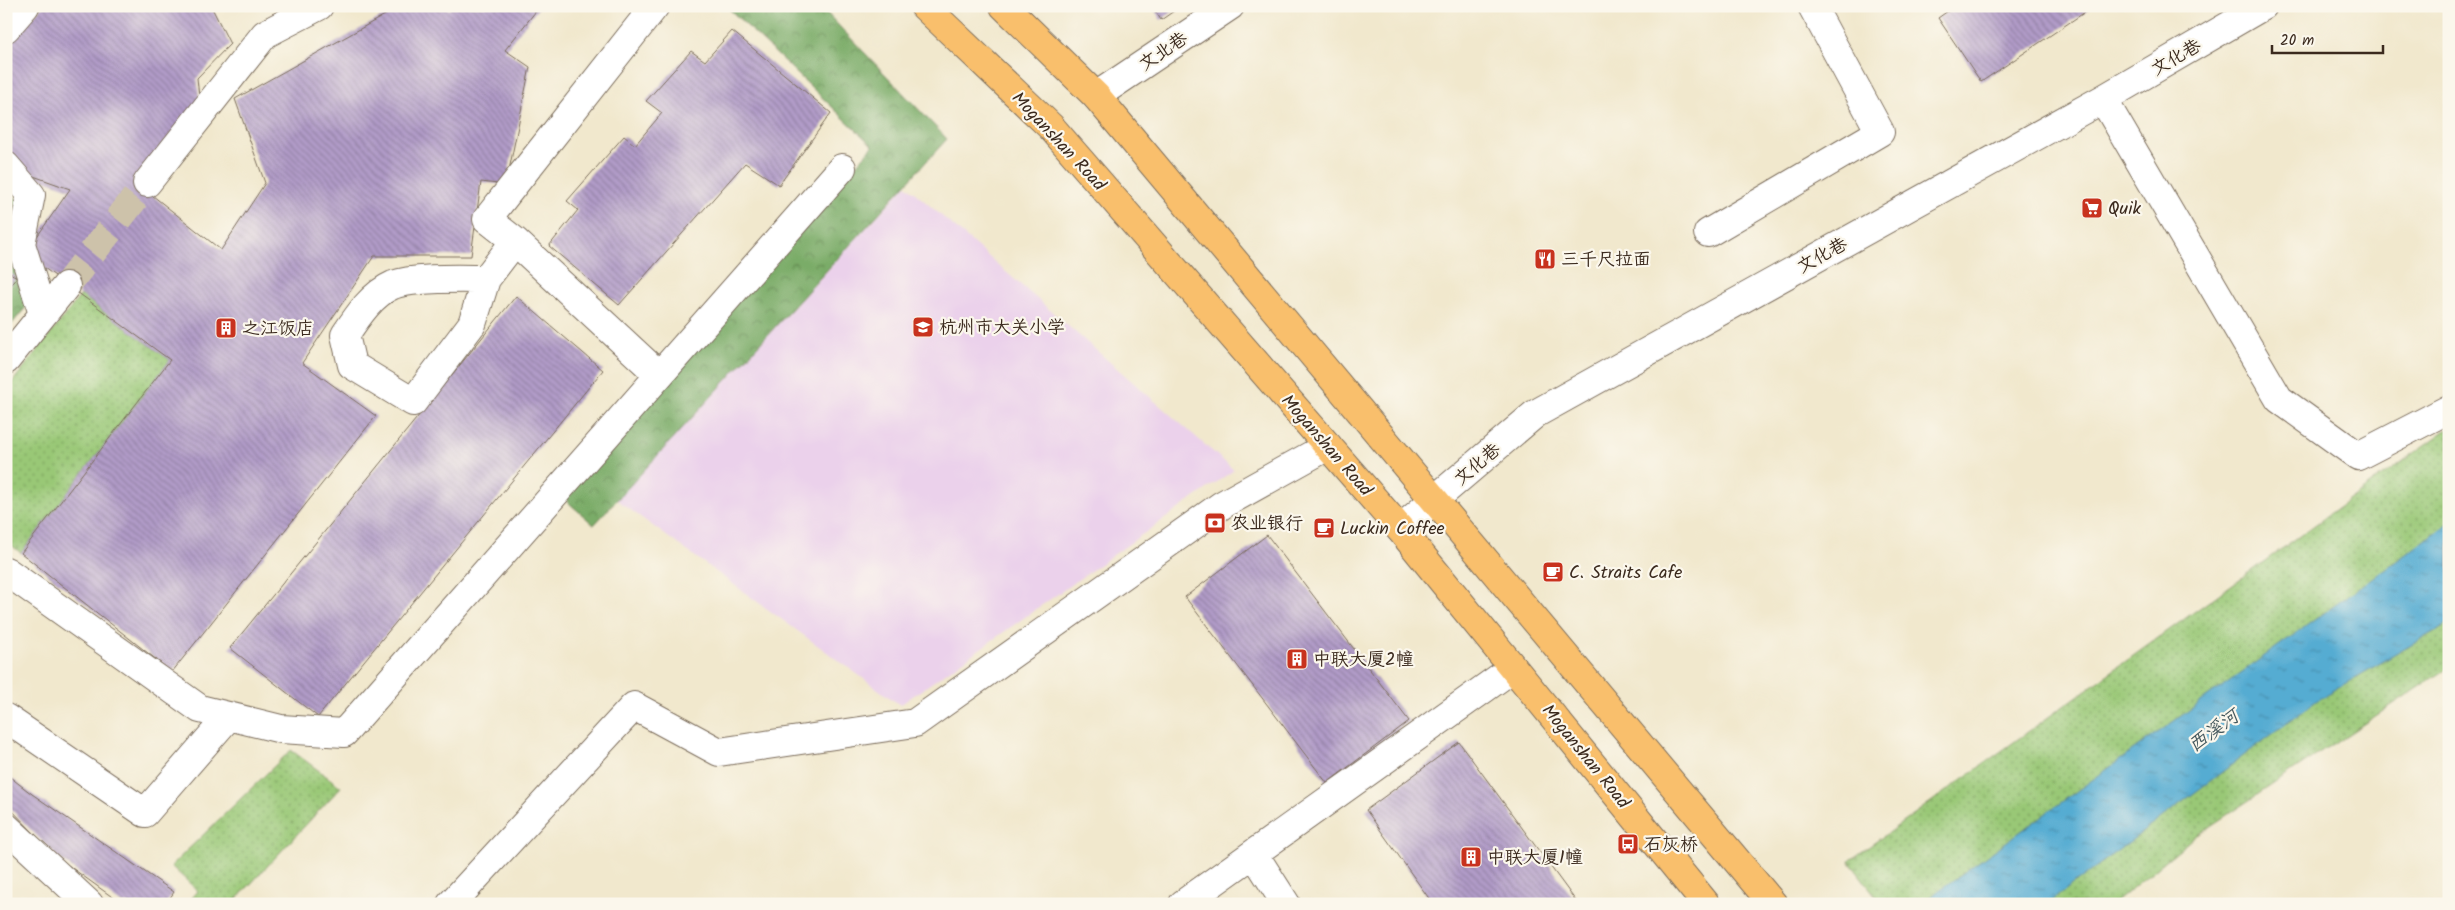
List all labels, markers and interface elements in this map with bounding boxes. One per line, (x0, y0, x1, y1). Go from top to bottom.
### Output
scale bar (2272, 22, 2384, 54)
street label: 文北巷 (1133, 25, 1194, 79)
text: 20 m (2280, 29, 2314, 53)
street label: 文化巷 (2146, 32, 2207, 84)
street label: Moganshan Road (1004, 85, 1113, 199)
place label: Quik (2108, 195, 2141, 224)
supermarket icon: Quik (2080, 196, 2104, 220)
street label: 文化巷 (1792, 231, 1853, 282)
place label: 三千尺拉面 (1561, 246, 1651, 275)
restaurant icon: 三千尺拉面 (1533, 247, 1557, 271)
place label: 杭州市大关小学 (939, 314, 1065, 343)
place label: 之江饭店 (242, 315, 314, 344)
school or university icon: 杭州市大关小学 (911, 315, 935, 339)
building icon: 之江饭店 (214, 316, 238, 340)
street label: Moganshan Road (1273, 388, 1379, 504)
street label: 文化巷 (1448, 437, 1508, 494)
place label: 农业银行 (1231, 510, 1303, 539)
bank icon: 农业银行 (1203, 511, 1227, 535)
place label: Luckin Coffee (1340, 515, 1445, 544)
cafe icon: Luckin Coffee (1312, 516, 1336, 540)
place label: C. Straits Cafe (1569, 559, 1682, 588)
cafe icon: C. Straits Cafe (1541, 560, 1565, 584)
place label: 中联大厦2幢 (1313, 646, 1413, 675)
building icon: 中联大厦2幢 (1285, 647, 1309, 671)
street label: Moganshan Road (1533, 698, 1637, 816)
water label: 西溪河 (2182, 701, 2248, 761)
place label: 石灰桥 (1644, 831, 1698, 860)
bus stop icon: 石灰桥 (1616, 832, 1640, 856)
place label: 中联大厦1幢 (1487, 844, 1583, 873)
building icon: 中联大厦1幢 (1459, 845, 1483, 869)

